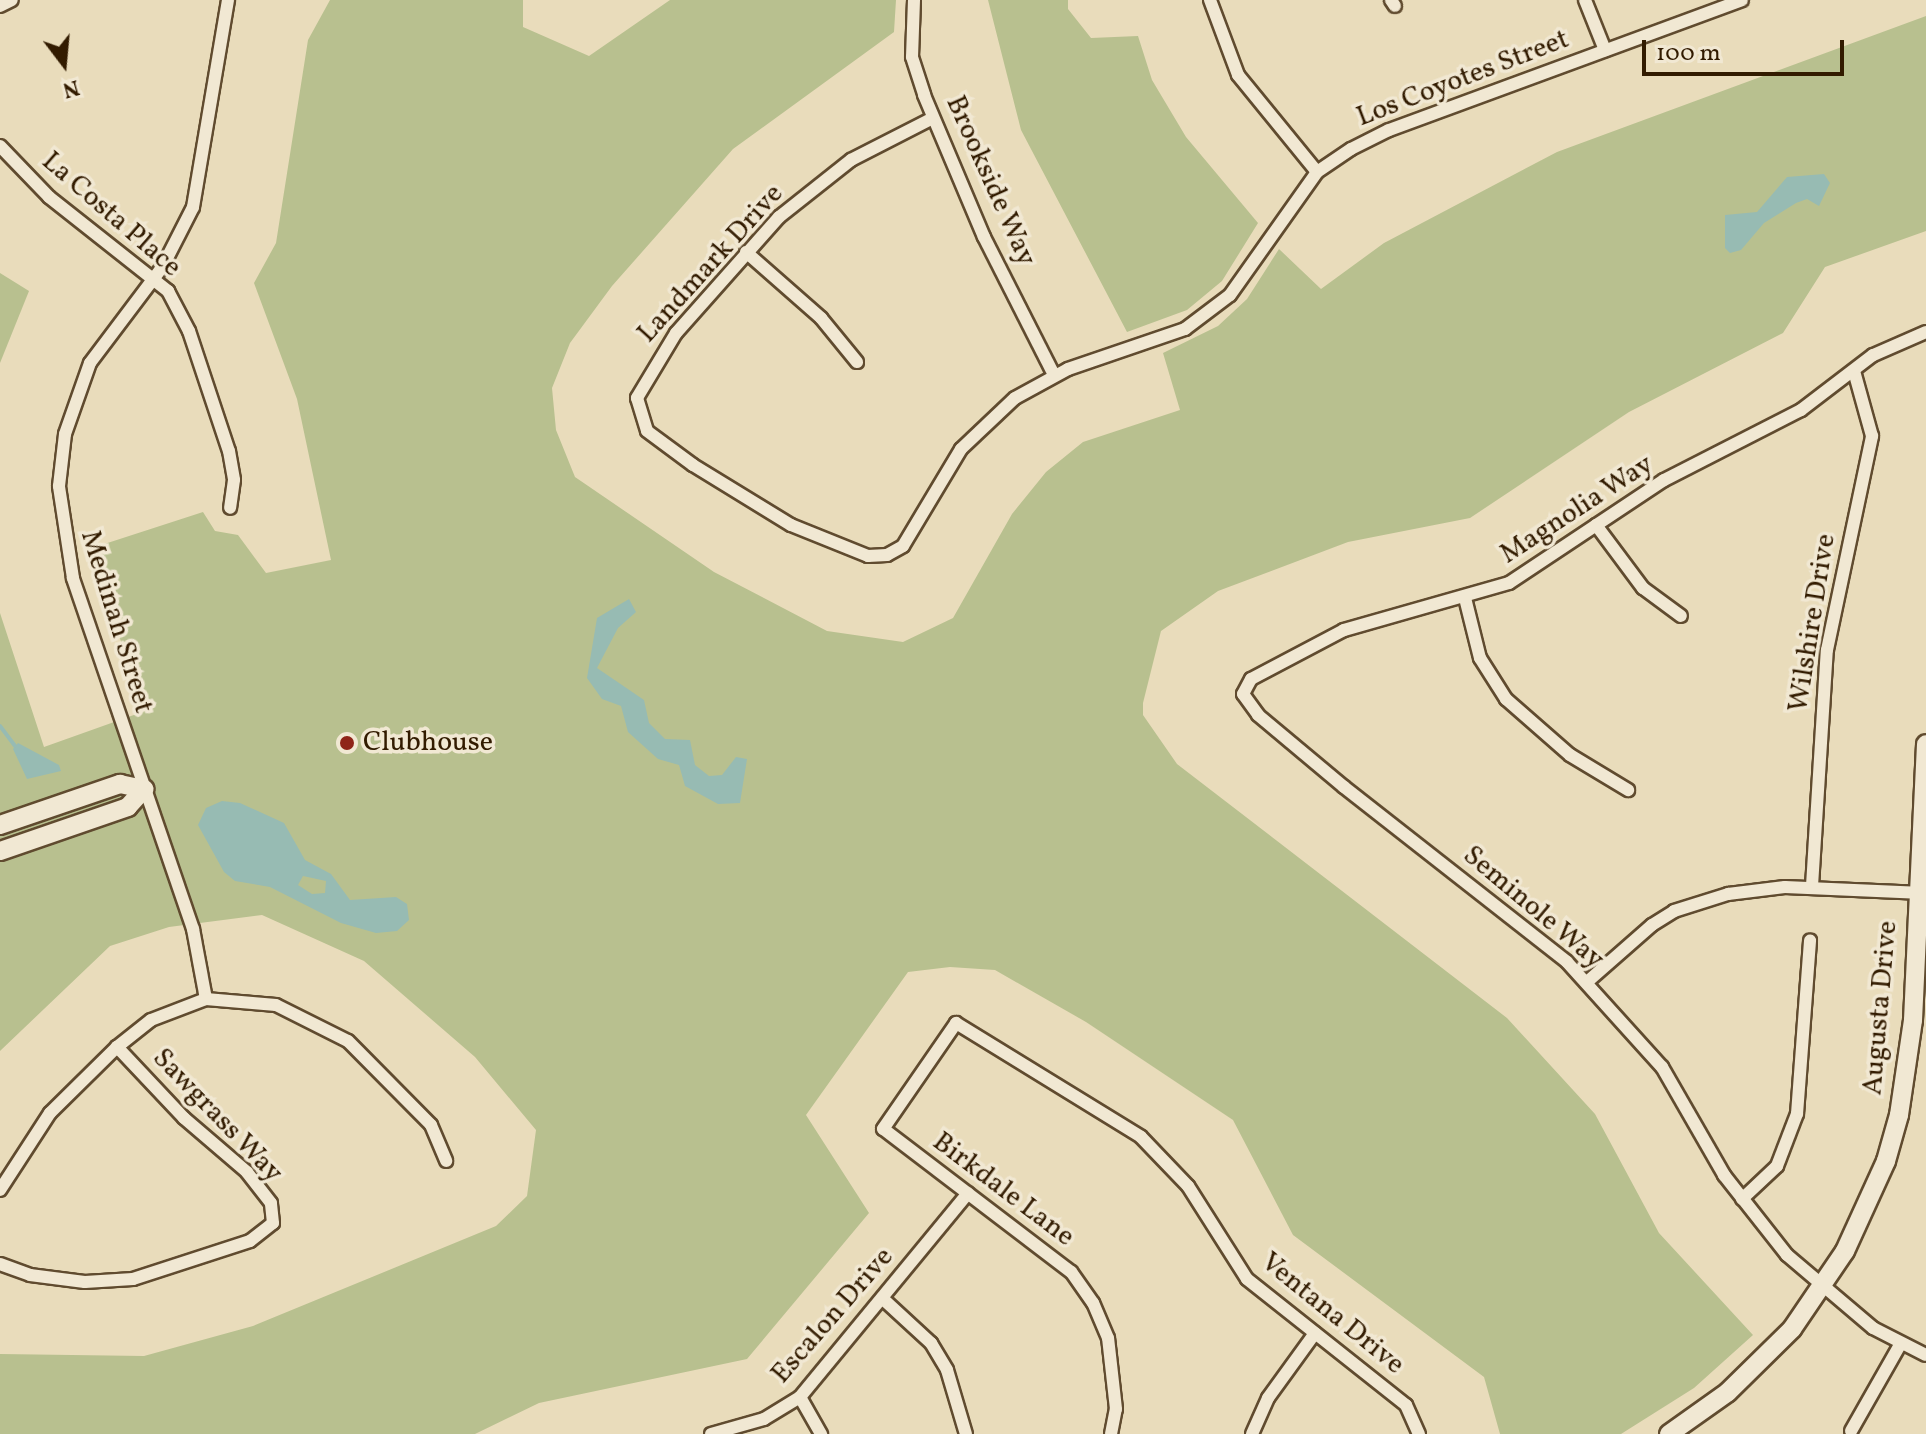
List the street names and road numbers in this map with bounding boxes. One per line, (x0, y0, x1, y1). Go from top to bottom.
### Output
street label: Los Coyotes Street (1352, 23, 1574, 135)
street label: Brookside Way (937, 90, 1043, 272)
street label: La Costa Place (34, 145, 188, 285)
street label: Landmark Drive (631, 178, 791, 350)
street label: Magnolia Way (1494, 448, 1660, 572)
street label: Medinah Street (72, 527, 160, 717)
street label: Wilshire Drive (1782, 531, 1844, 715)
street label: Seminole Way (1455, 839, 1611, 977)
street label: Augusta Drive (1857, 919, 1905, 1097)
street label: Sawgrass Way (144, 1042, 290, 1190)
street label: Birkdale Lane (925, 1126, 1081, 1254)
street label: Escalon Drive (765, 1241, 901, 1391)
street label: Ventana Drive (1253, 1246, 1411, 1382)

